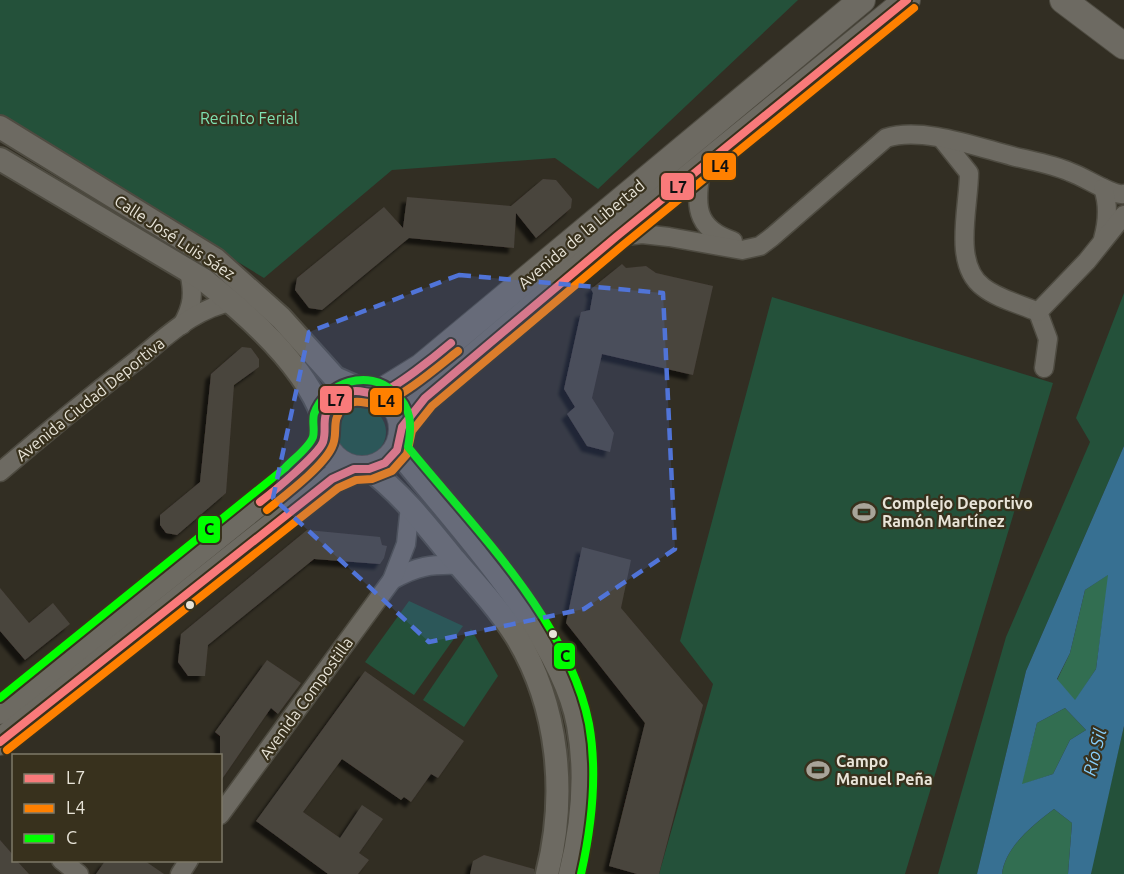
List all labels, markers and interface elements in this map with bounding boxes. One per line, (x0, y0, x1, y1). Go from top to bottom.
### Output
park label: Recinto Ferial (200, 109, 298, 127)
line badge: L4 (702, 152, 737, 181)
text: L4 (711, 157, 729, 175)
line badge: L7 (660, 172, 695, 201)
street label: Avenida de la Libertad (514, 176, 648, 292)
text: L7 (669, 178, 687, 196)
street label: Calle José Luis Sáez (111, 191, 239, 283)
street label: Avenida Ciudad Deportiva (12, 334, 168, 464)
line badge: L7 (319, 385, 353, 414)
line badge: L4 (369, 387, 403, 416)
text: L7 (327, 391, 345, 409)
text: L4 (377, 392, 395, 410)
place label: Complejo Deportivo Ramón Martínez (882, 494, 1033, 530)
sports icon: Complejo Deportivo Ramón Martínez (851, 499, 877, 525)
line badge: C (197, 515, 221, 544)
text: C (204, 520, 214, 538)
unlabelled marker (184, 599, 196, 611)
unlabelled marker (547, 628, 559, 640)
street label: Avenida Compostilla (256, 633, 356, 763)
line badge: C (553, 642, 576, 670)
text: C (560, 647, 570, 665)
water label: Río Sil (1078, 726, 1110, 778)
place label: Campo Manuel Peña (836, 752, 933, 788)
legend (12, 754, 222, 862)
sports icon: Campo Manuel Peña (805, 757, 831, 783)
text: L7 (66, 767, 85, 787)
text: L4 (66, 797, 85, 817)
text: C (66, 827, 77, 847)

